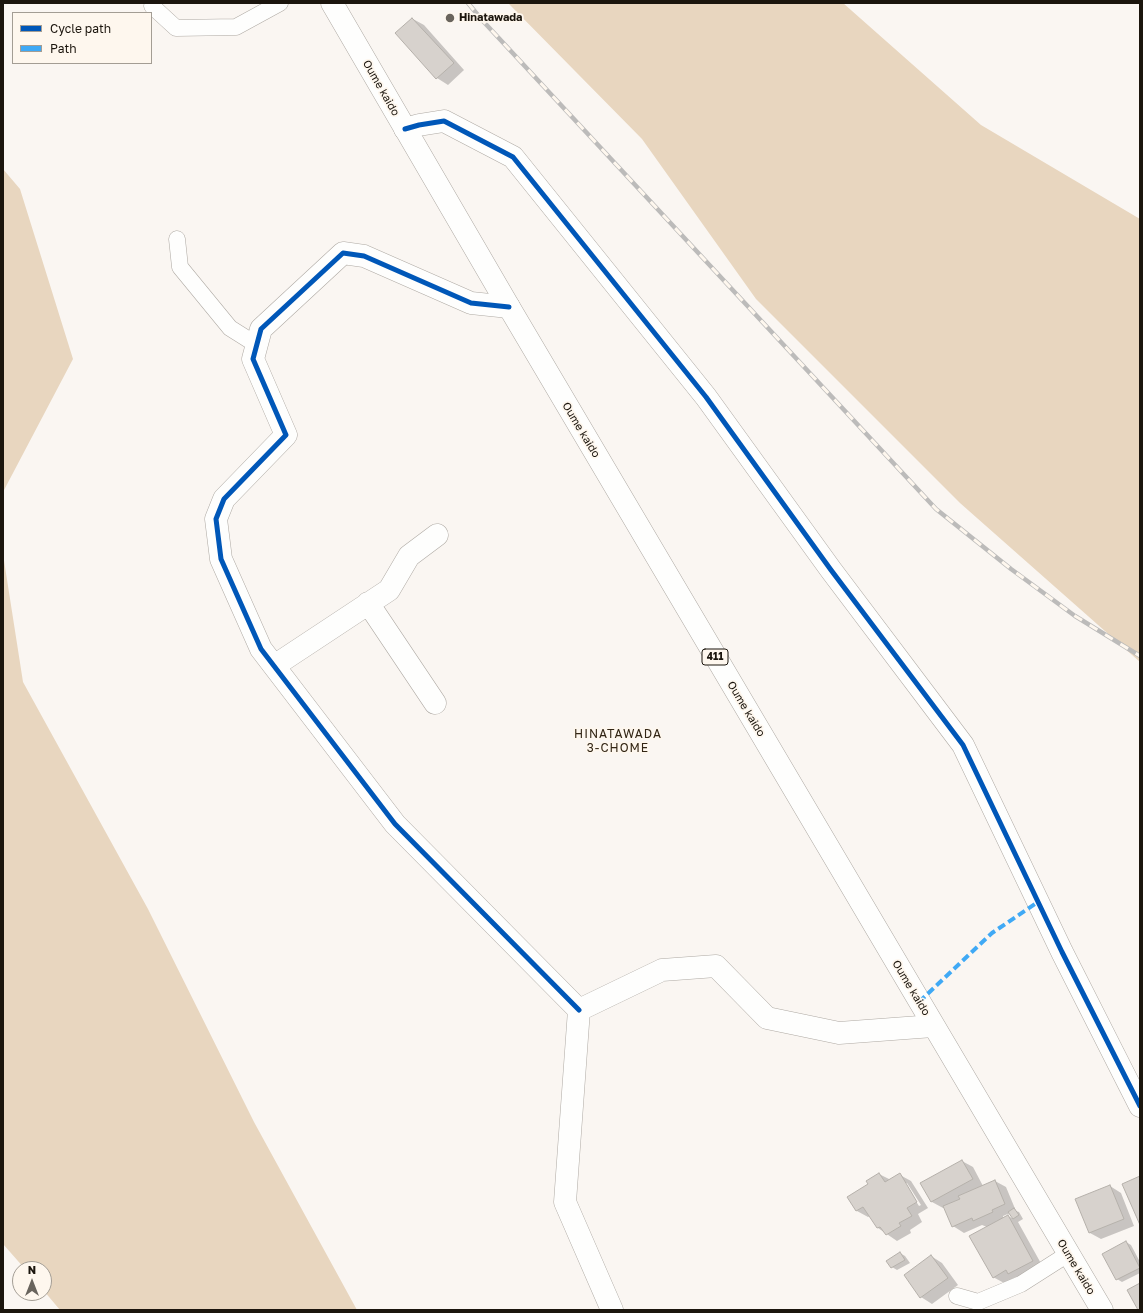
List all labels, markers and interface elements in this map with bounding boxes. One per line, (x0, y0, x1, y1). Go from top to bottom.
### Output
place label: Hinatawada (459, 11, 522, 25)
legend (12, 12, 152, 64)
marker: Hinatawada (444, 12, 456, 24)
text: Cycle path (50, 21, 111, 36)
text: Path (50, 41, 77, 56)
street label: Oume kaido (360, 58, 402, 118)
street label: Oume kaido (559, 400, 603, 460)
road number: 411 (702, 649, 728, 665)
street label: Oume kaido (724, 679, 768, 739)
district label: HINATAWADA 3-CHOME (574, 727, 662, 755)
street label: Oume kaido (889, 958, 933, 1018)
street label: Oume kaido (1054, 1237, 1098, 1297)
north arrow (12, 1261, 52, 1301)
text: N (28, 1263, 36, 1276)

